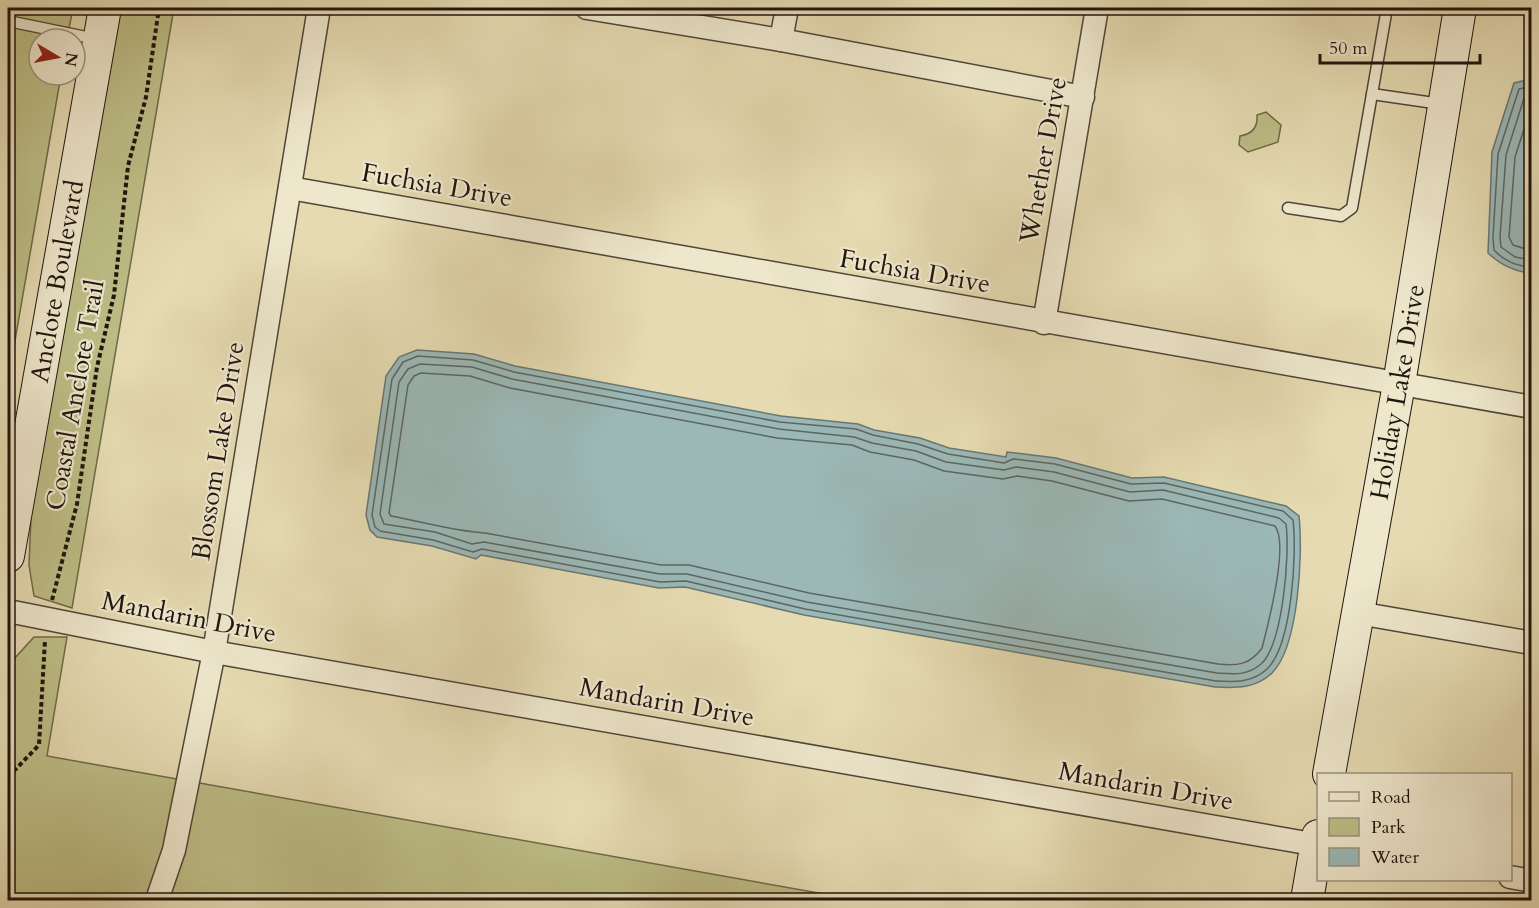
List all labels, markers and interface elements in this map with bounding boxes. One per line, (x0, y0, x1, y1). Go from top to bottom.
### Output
north arrow (27, 27, 87, 87)
scale bar (1320, 27, 1480, 65)
text: 50 m (1329, 36, 1368, 61)
text: N (59, 51, 83, 68)
street label: Whether Drive (1011, 74, 1075, 247)
street label: Fuchsia Drive (359, 155, 515, 215)
street label: Anclote Boulevard (22, 177, 92, 385)
street label: Fuchsia Drive (837, 241, 993, 301)
street label: Coastal Anclote Trail (37, 277, 113, 513)
street label: Holiday Lake Drive (1361, 282, 1432, 503)
street label: Blossom Lake Drive (183, 339, 253, 563)
street label: Mandarin Drive (99, 583, 279, 651)
street label: Mandarin Drive (577, 669, 757, 735)
street label: Mandarin Drive (1056, 753, 1236, 819)
legend (1317, 773, 1512, 881)
text: Road (1371, 785, 1411, 810)
text: Park (1371, 815, 1406, 840)
text: Water (1370, 845, 1420, 870)

